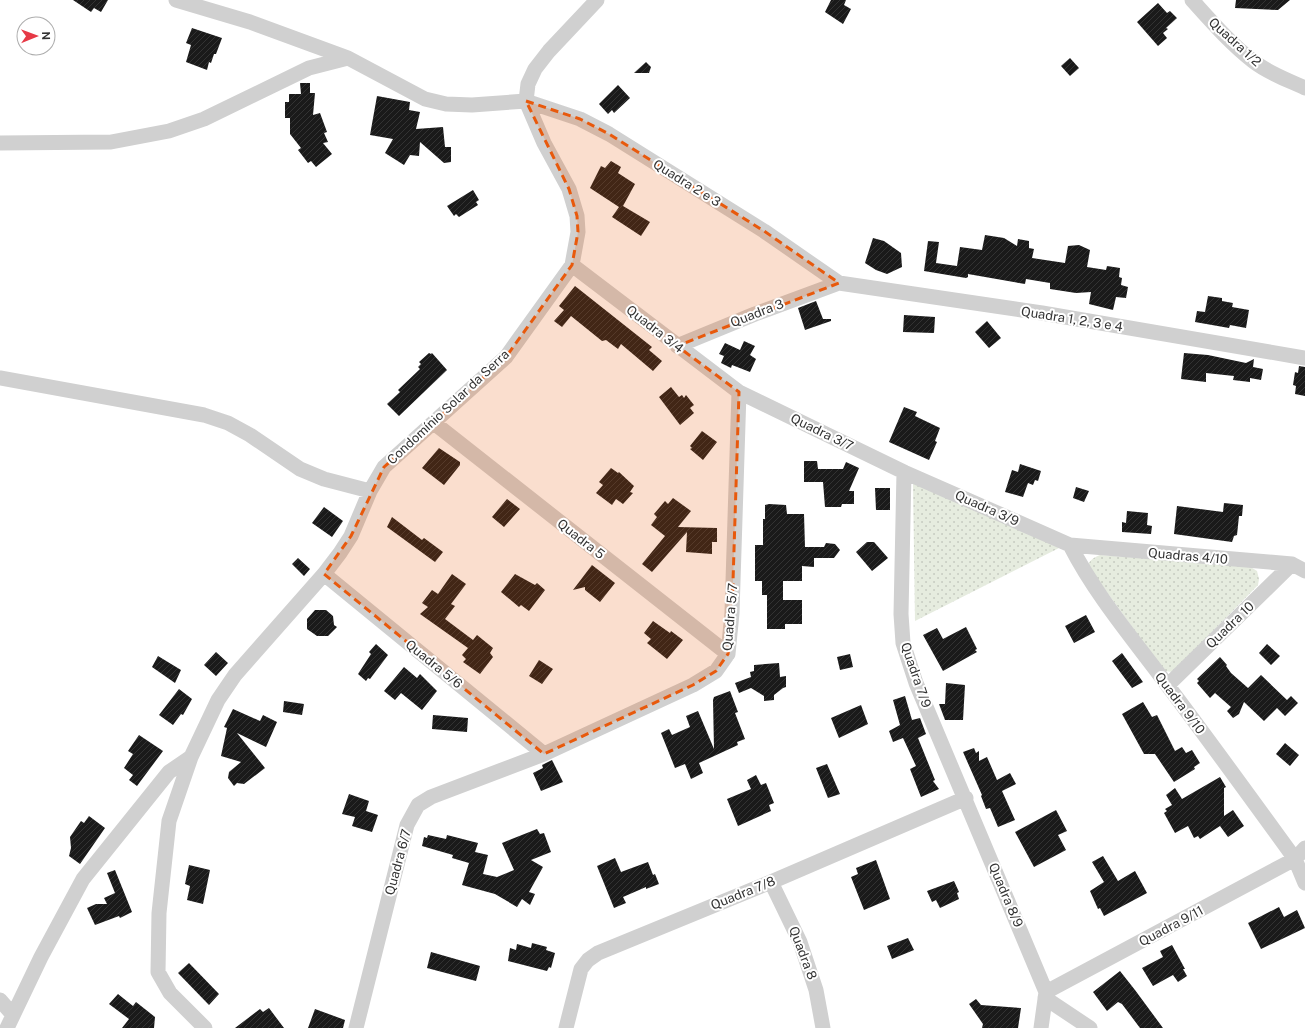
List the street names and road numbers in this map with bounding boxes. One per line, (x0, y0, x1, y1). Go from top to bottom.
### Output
street label: Quadra 1/2 (1206, 15, 1264, 70)
street label: Quadra 2 e 3 (650, 156, 724, 210)
street label: Quadra 3 (728, 296, 786, 330)
street label: Quadra 3/4 (623, 302, 687, 356)
street label: Quadra 1, 2, 3 e 4 (1020, 304, 1124, 334)
street label: Condomínio Solar da Serra (384, 347, 512, 467)
street label: Quadra 3/7 (788, 410, 856, 454)
street label: Quadra 3/9 (953, 487, 1021, 529)
street label: Quadra 5 (554, 516, 608, 562)
street label: Quadras 4/10 (1148, 545, 1229, 567)
street label: Quadra 5/7 (720, 582, 740, 652)
street label: Quadra 10 (1203, 598, 1257, 651)
street label: Quadra 5/6 (403, 637, 465, 691)
street label: Quadra 7/9 (898, 640, 934, 710)
street label: Quadra 9/10 (1152, 669, 1208, 737)
street label: Quadra 6/7 (382, 827, 414, 897)
street label: Quadra 8/9 (986, 860, 1026, 930)
street label: Quadra 7/8 (709, 873, 777, 913)
street label: Quadra 9/11 (1136, 903, 1206, 949)
street label: Quadra 8 (786, 924, 820, 982)

